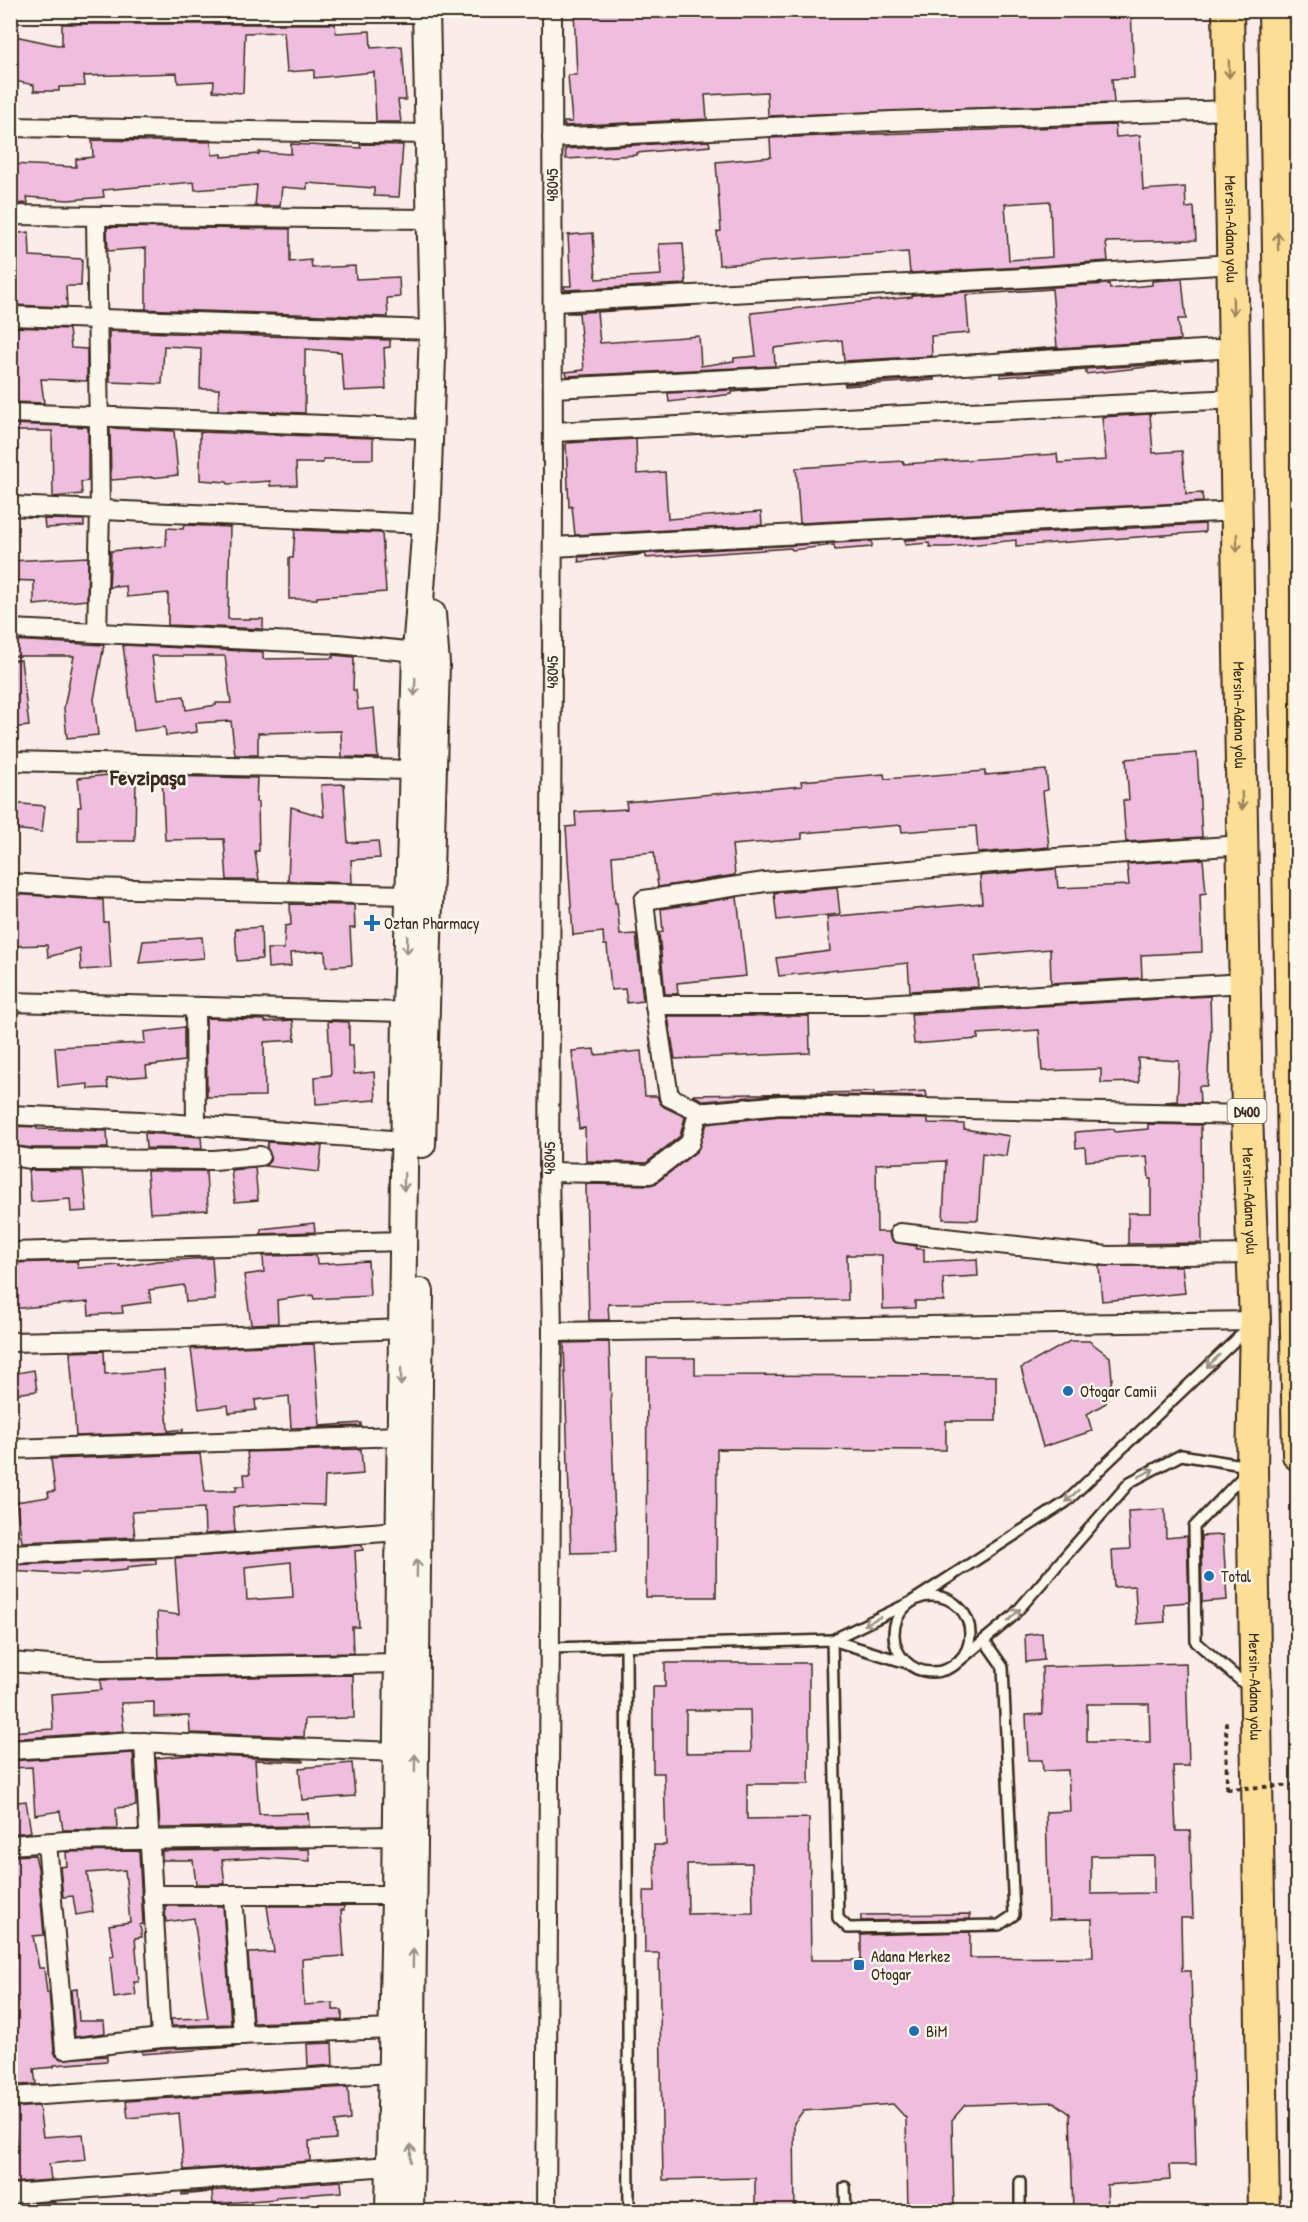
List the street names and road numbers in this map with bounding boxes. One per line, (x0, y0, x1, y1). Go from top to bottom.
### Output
street label: 48045 (541, 168, 563, 201)
street label: Mersin-Adana yolu (1220, 175, 1244, 283)
street label: 48045 (541, 655, 563, 689)
street label: Mersin-Adana yolu (1228, 661, 1252, 769)
road number: D400 (1228, 1099, 1266, 1123)
street label: 48045 (538, 1141, 560, 1175)
street label: Mersin-Adana yolu (1237, 1147, 1263, 1255)
street label: Mersin-Adana yolu (1244, 1633, 1267, 1741)

